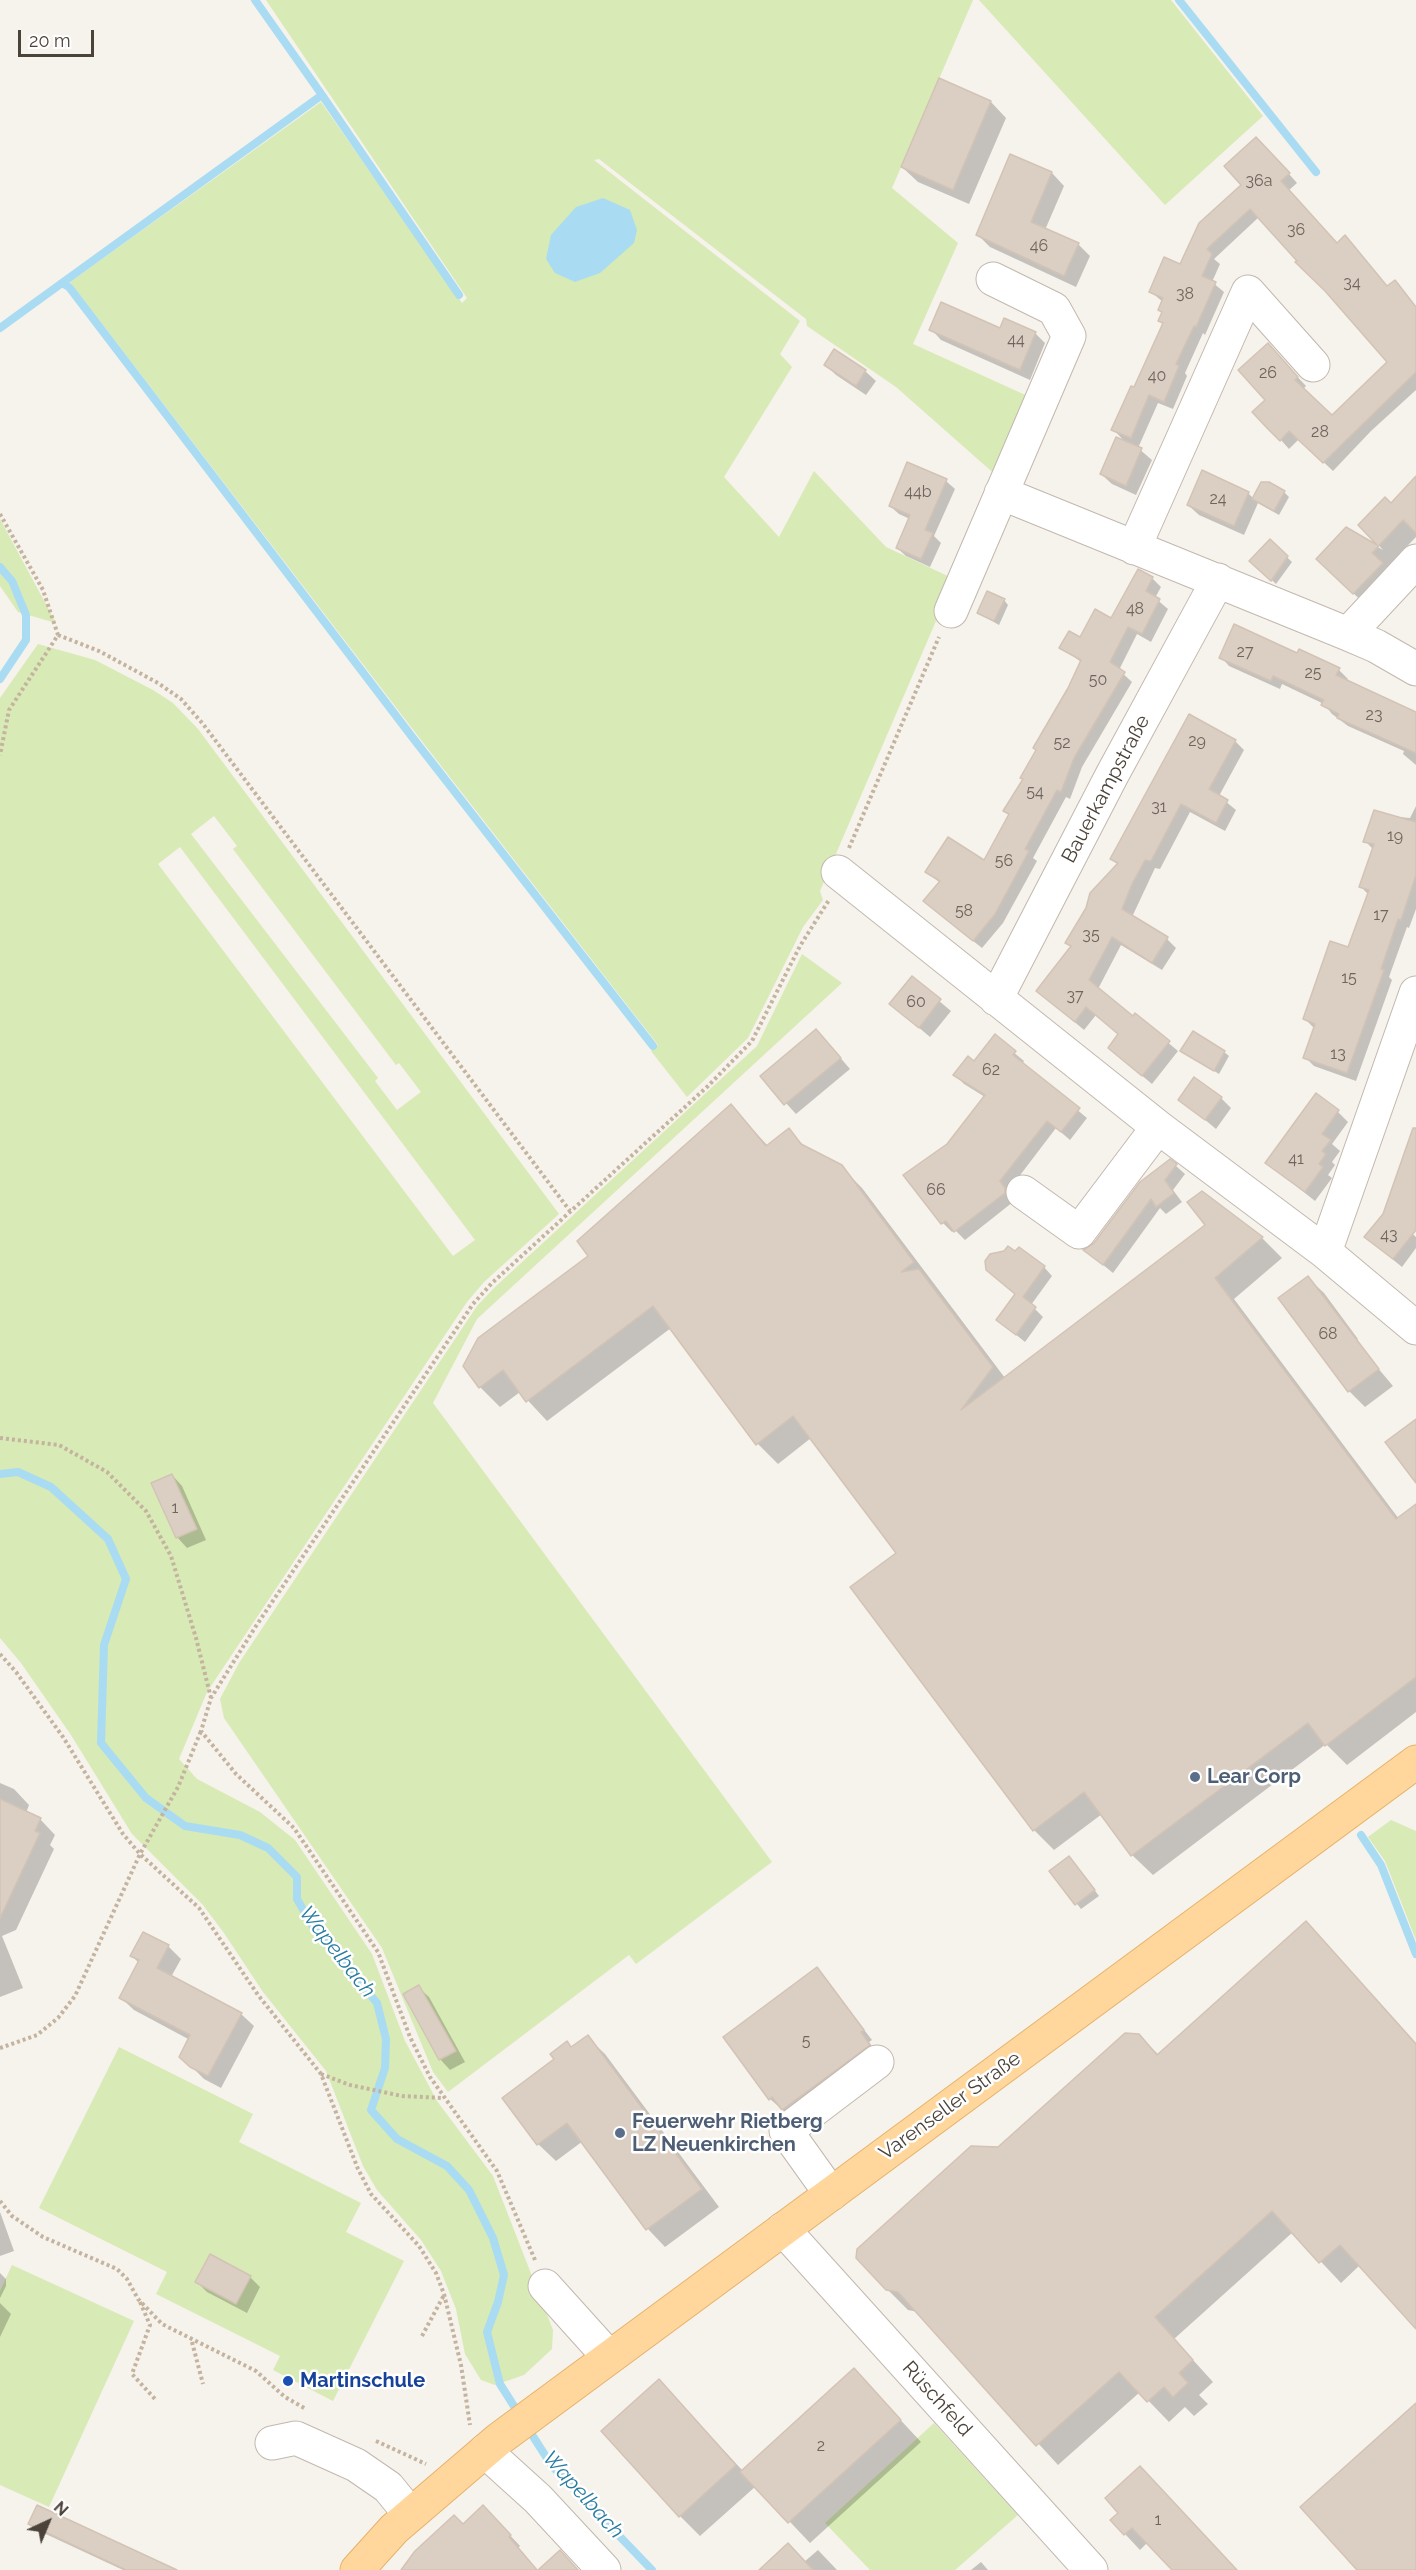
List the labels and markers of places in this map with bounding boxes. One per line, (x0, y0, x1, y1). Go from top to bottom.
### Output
place label: Lear Corp (1207, 1765, 1301, 1789)
marker: Lear Corp (1188, 1770, 1202, 1784)
place label: Feuerwehr Rietberg LZ Neuenkirchen (632, 2110, 823, 2157)
marker: Feuerwehr Rietberg LZ Neuenkirchen (613, 2126, 627, 2140)
place label: Martinschule (300, 2369, 425, 2393)
marker: Martinschule (281, 2374, 295, 2388)

